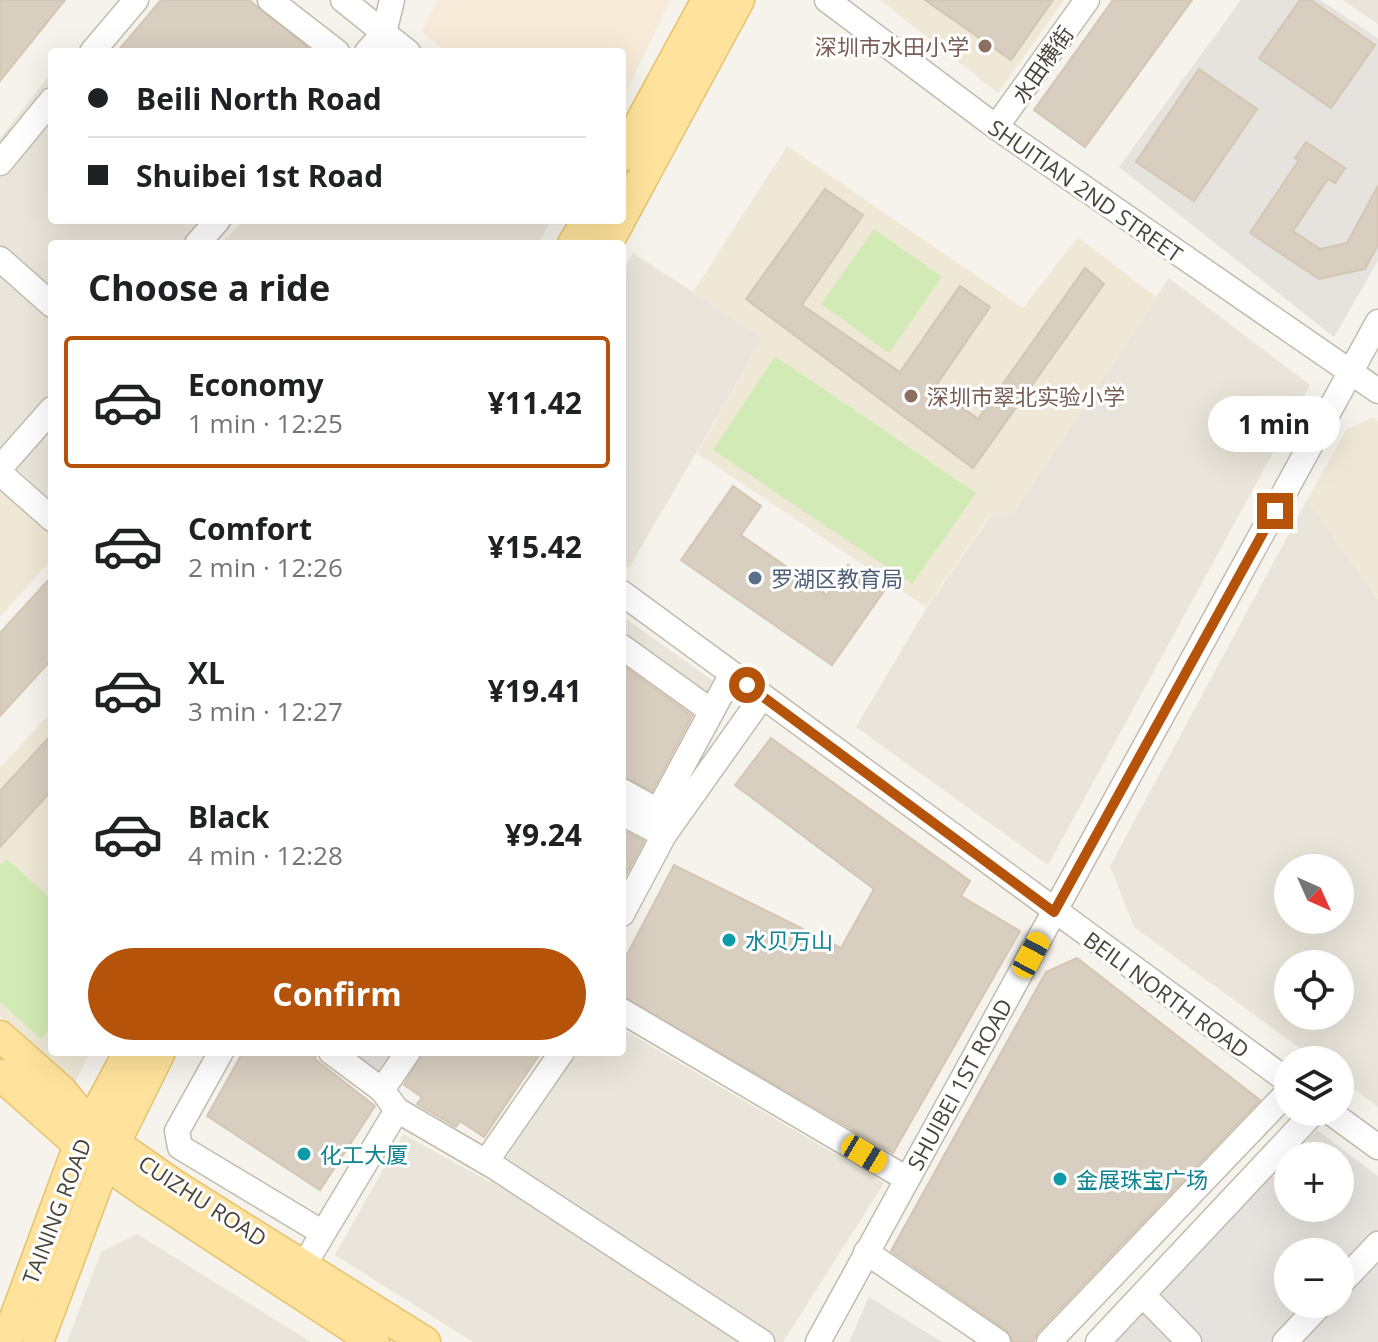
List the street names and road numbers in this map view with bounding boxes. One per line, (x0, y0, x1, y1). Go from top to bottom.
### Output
street label: 水田横街 (1004, 19, 1080, 109)
street label: SHUITIAN 2ND STREET (983, 112, 1189, 268)
street label: BEILI NORTH ROAD (1078, 924, 1256, 1064)
street label: SHUIBEI 1ST ROAD (899, 993, 1019, 1175)
street label: TAINING ROAD (14, 1134, 98, 1288)
street label: CUIZHU ROAD (133, 1147, 273, 1253)

